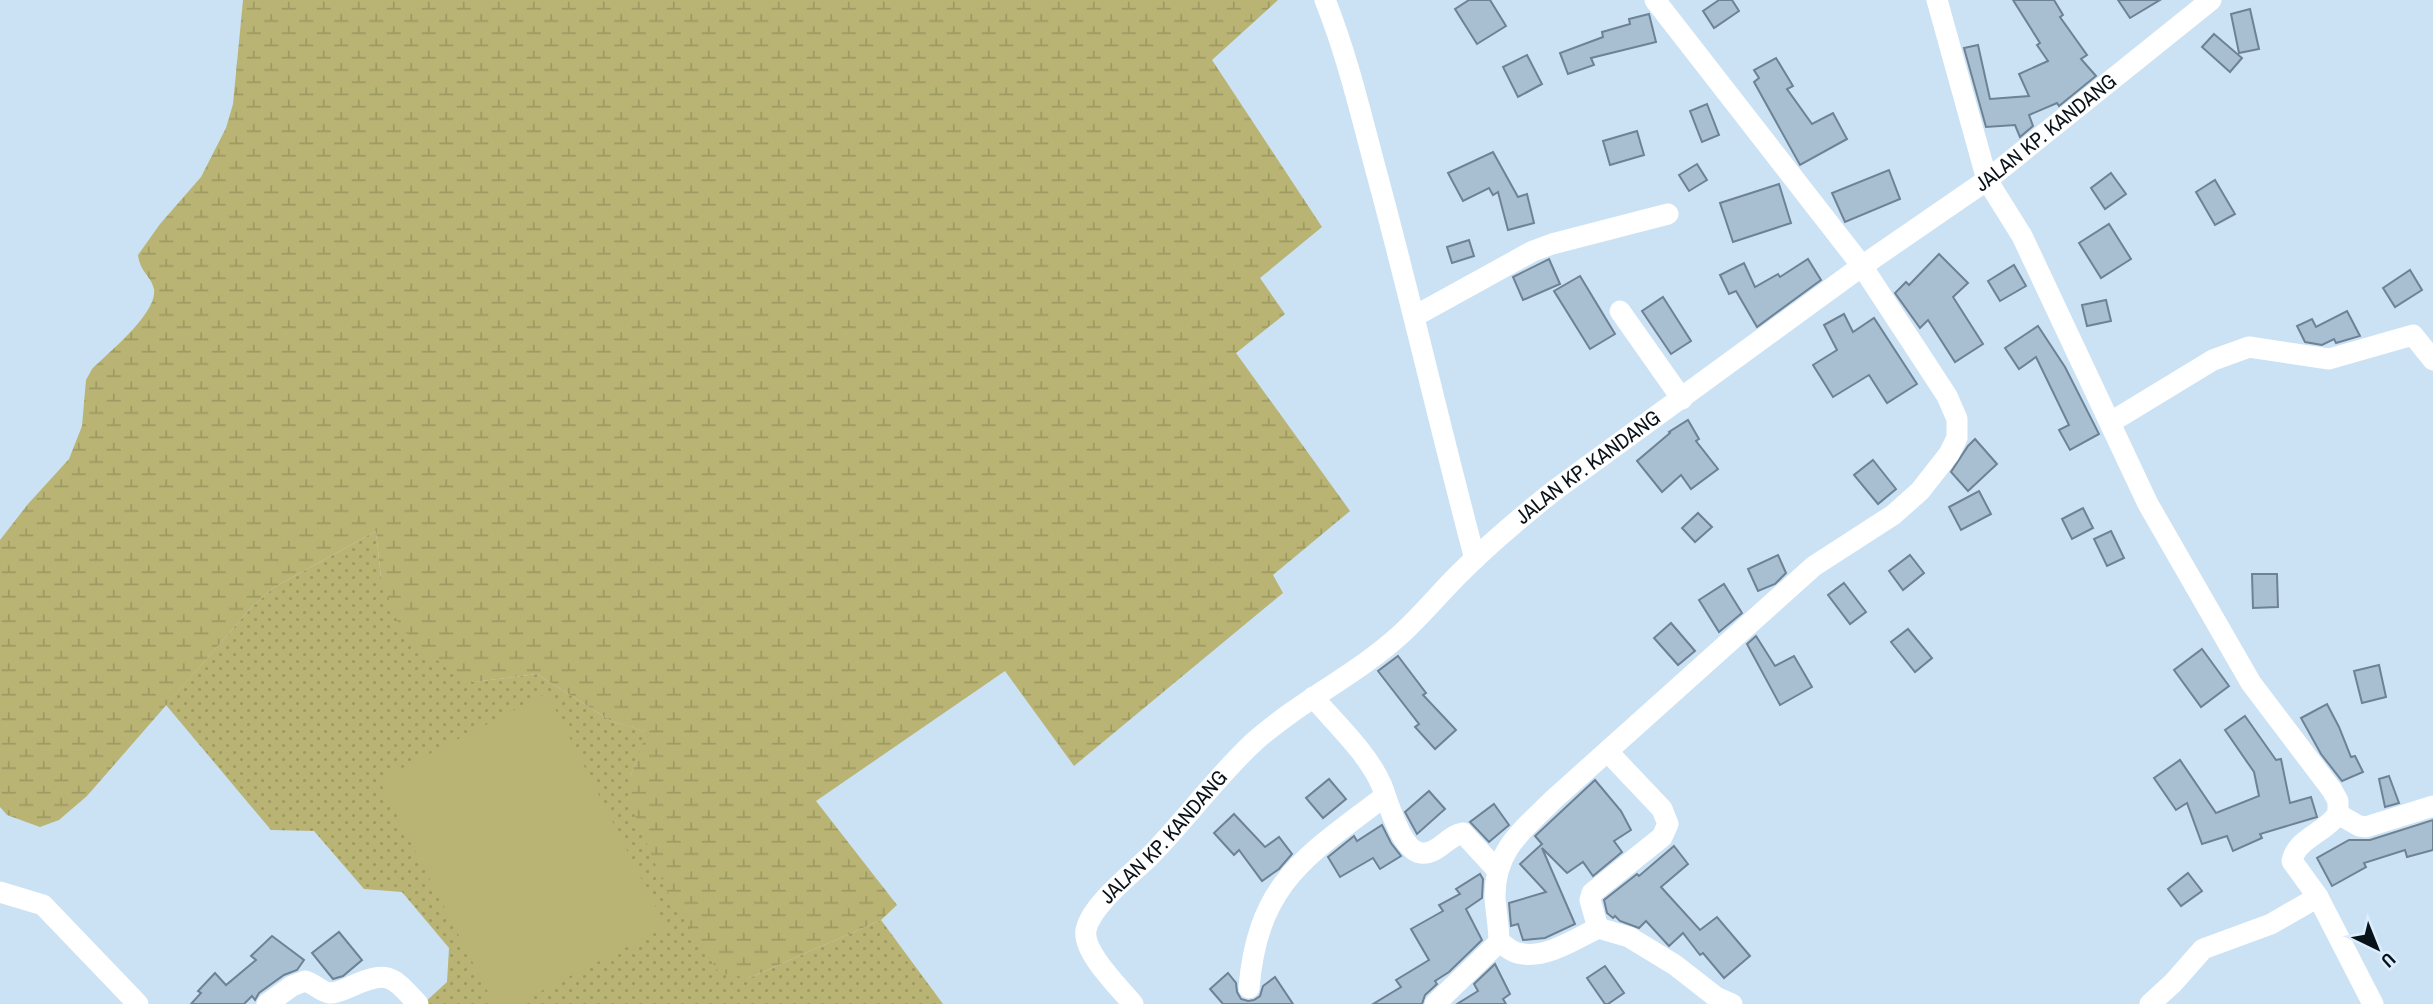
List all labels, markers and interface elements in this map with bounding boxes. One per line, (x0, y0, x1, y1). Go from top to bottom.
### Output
street label: JALAN KP. KANDANG (1969, 67, 2122, 198)
street label: JALAN KP. KANDANG (1509, 403, 1666, 530)
street label: JALAN KP. KANDANG (1093, 763, 1234, 910)
north arrow (2342, 913, 2412, 983)
text: U (2376, 947, 2402, 974)

